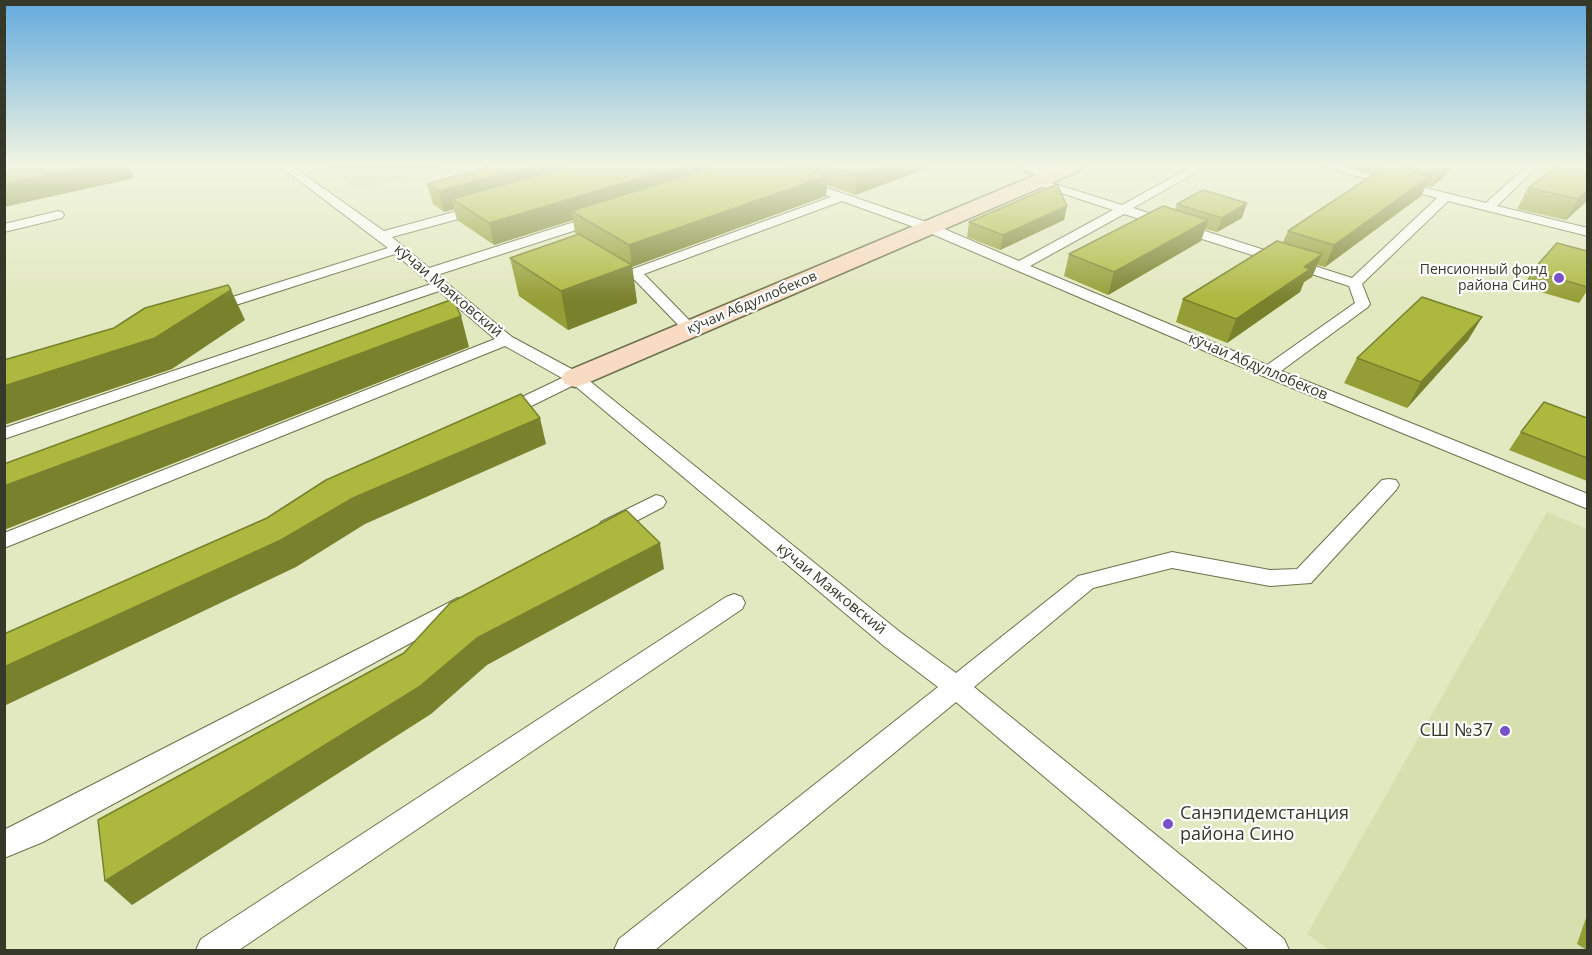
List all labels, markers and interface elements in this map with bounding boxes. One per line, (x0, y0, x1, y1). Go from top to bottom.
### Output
street label: кӯчаи Маяковский (390, 241, 506, 341)
place label: Пенсионный фонд района Сино (1420, 262, 1547, 294)
street label: кӯчаи Абдуллобеков (684, 268, 820, 338)
marker: Пенсионный фонд района Сино (1552, 271, 1566, 285)
street label: кӯчаи Абдуллобеков (1186, 329, 1330, 405)
street label: кӯчаи Маяковский (773, 539, 889, 639)
place label: СШ №37 (1419, 720, 1493, 742)
marker: СШ №37 (1498, 724, 1512, 738)
place label: Санэпидемстанция района Сино (1180, 803, 1349, 846)
marker: Санэпидемстанция района Сино (1161, 817, 1175, 831)

